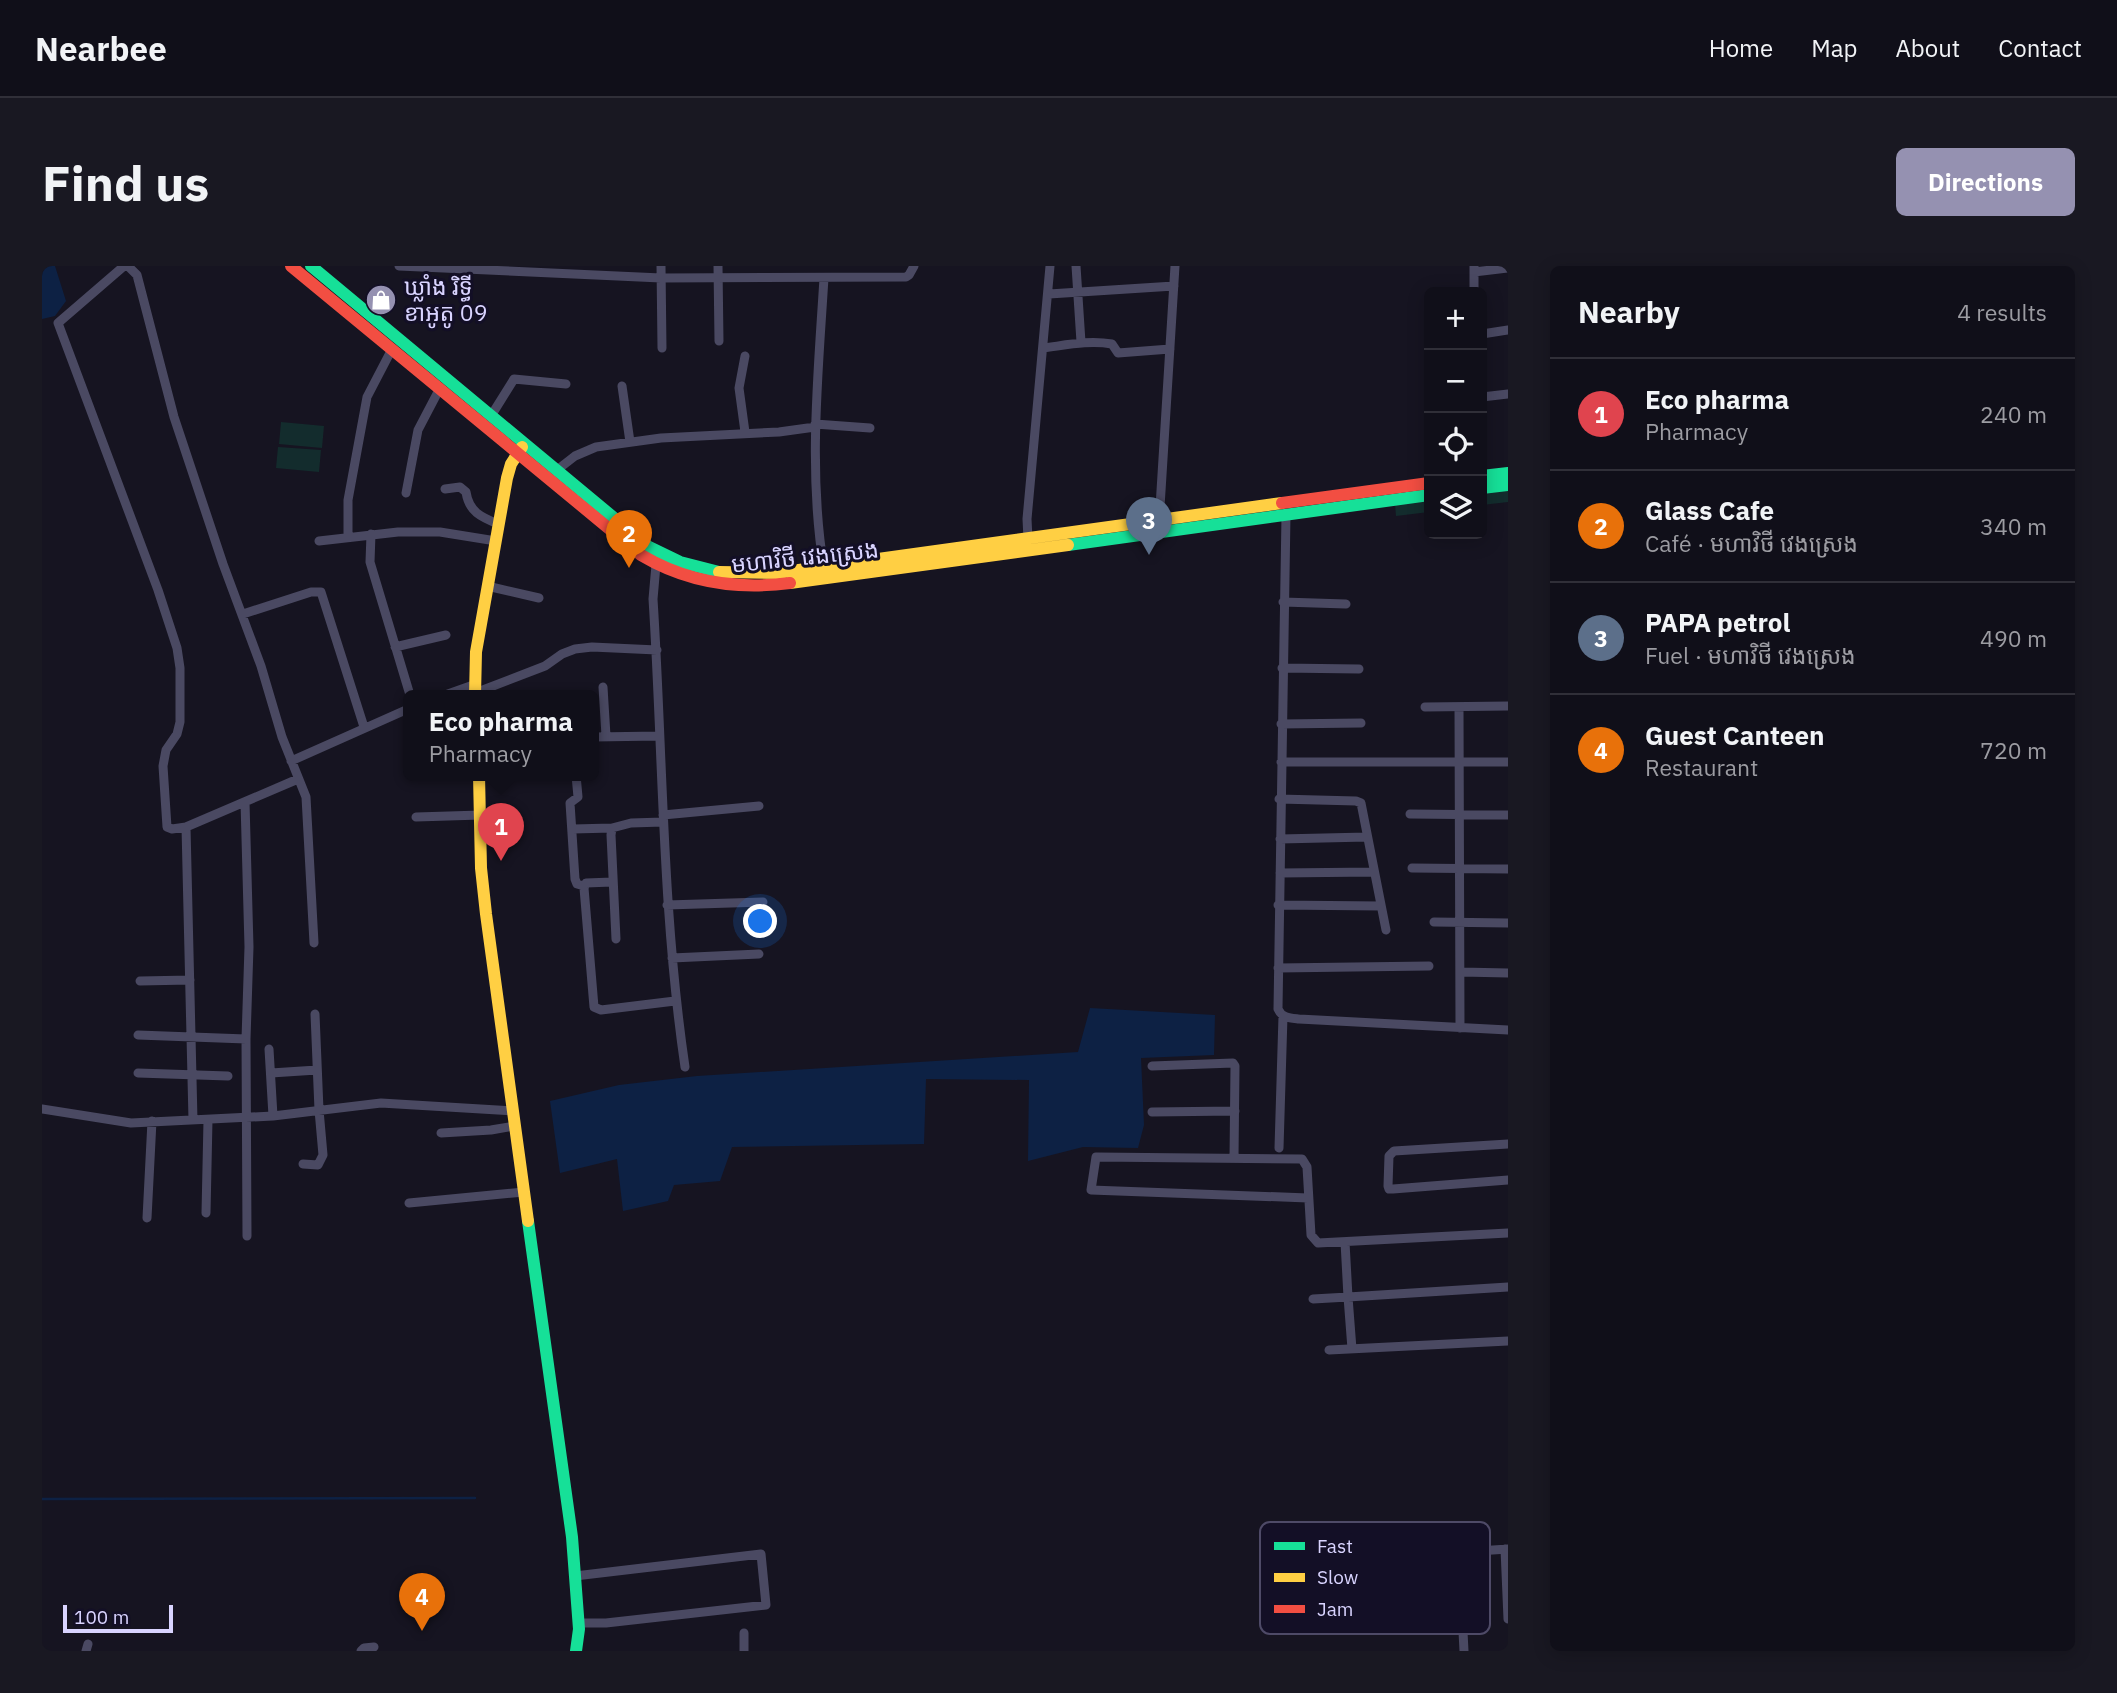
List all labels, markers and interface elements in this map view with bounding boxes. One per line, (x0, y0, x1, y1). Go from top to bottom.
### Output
text: Nearbee (35, 27, 167, 70)
text: Home (1709, 32, 1773, 64)
text: Map (1811, 32, 1857, 64)
text: About (1895, 32, 1960, 64)
text: Contact (1998, 32, 2082, 64)
button: Directions (1896, 148, 2075, 216)
text: Find us (42, 151, 209, 214)
place label: ឃ្លាំង រិទ្ធី ខាអូតូ 09 (404, 271, 487, 329)
shop icon: ឃ្លាំង រិទ្ធី ខាអូតូ 09 (364, 283, 398, 317)
map controls (1424, 287, 1487, 539)
button: + (1424, 287, 1487, 350)
text: Nearby (1578, 292, 1680, 331)
text: 4 results (1957, 297, 2047, 327)
button: − (1424, 350, 1487, 413)
text: Eco pharma (1645, 382, 1789, 416)
text: 1 (1594, 399, 1608, 429)
text: 240 m (1980, 399, 2047, 429)
button: locate (1424, 413, 1487, 476)
text: Pharmacy (1645, 416, 1748, 446)
button: layers (1424, 476, 1487, 539)
text: Glass Cafe (1645, 493, 1774, 527)
pin: 3 (1126, 497, 1172, 555)
pin: 2 (606, 510, 652, 568)
text: 2 (1594, 511, 1608, 541)
text: 340 m (1980, 511, 2047, 541)
text: Café · មហាវិថី វេងស្រេង (1645, 528, 1858, 558)
street label: មហាវិថី វេងស្រេង (730, 533, 880, 579)
text: PAPA petrol (1645, 605, 1790, 639)
text: 3 (1594, 623, 1608, 653)
text: 490 m (1980, 623, 2047, 653)
text: Fuel · មហាវិថី វេងស្រេង (1645, 640, 1856, 670)
popup (403, 690, 599, 781)
text: Eco pharma (429, 704, 573, 738)
text: Guest Canteen (1645, 718, 1825, 752)
text: 4 (1594, 735, 1608, 765)
text: 720 m (1980, 735, 2047, 765)
text: Pharmacy (429, 738, 532, 768)
text: Restaurant (1645, 752, 1758, 782)
pin: 1 (478, 803, 524, 861)
your location (743, 904, 777, 938)
legend (1260, 1522, 1490, 1634)
text: Fast (1317, 1534, 1353, 1558)
text: Slow (1317, 1565, 1358, 1589)
pin: 4 (399, 1573, 445, 1631)
text: Jam (1317, 1597, 1353, 1621)
scale bar (63, 1602, 173, 1634)
text: 100 m (74, 1605, 129, 1629)

